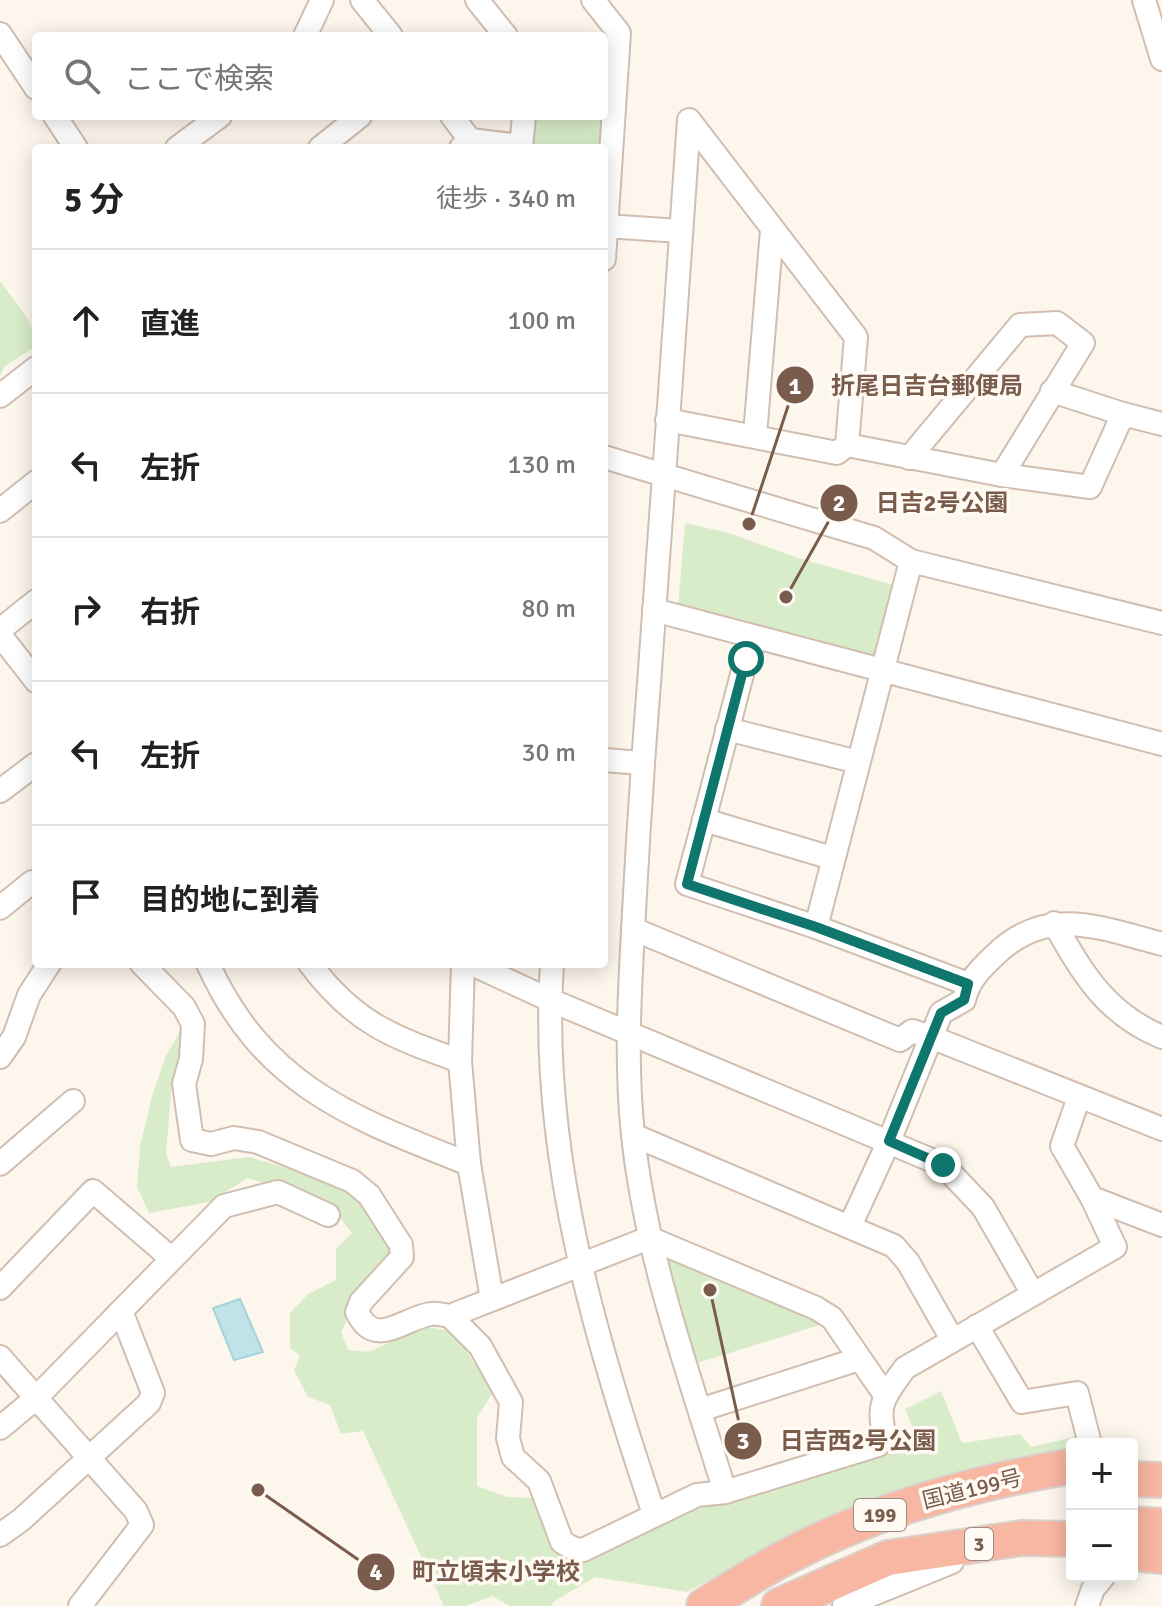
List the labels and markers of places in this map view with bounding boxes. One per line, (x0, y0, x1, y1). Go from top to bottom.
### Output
callout: 折尾日吉台郵便局 (775, 361, 1039, 409)
callout: 日吉2号公園 (819, 479, 1024, 527)
callout: 日吉西2号公園 (723, 1417, 952, 1465)
callout: 町立頃末小学校 (356, 1548, 596, 1596)

